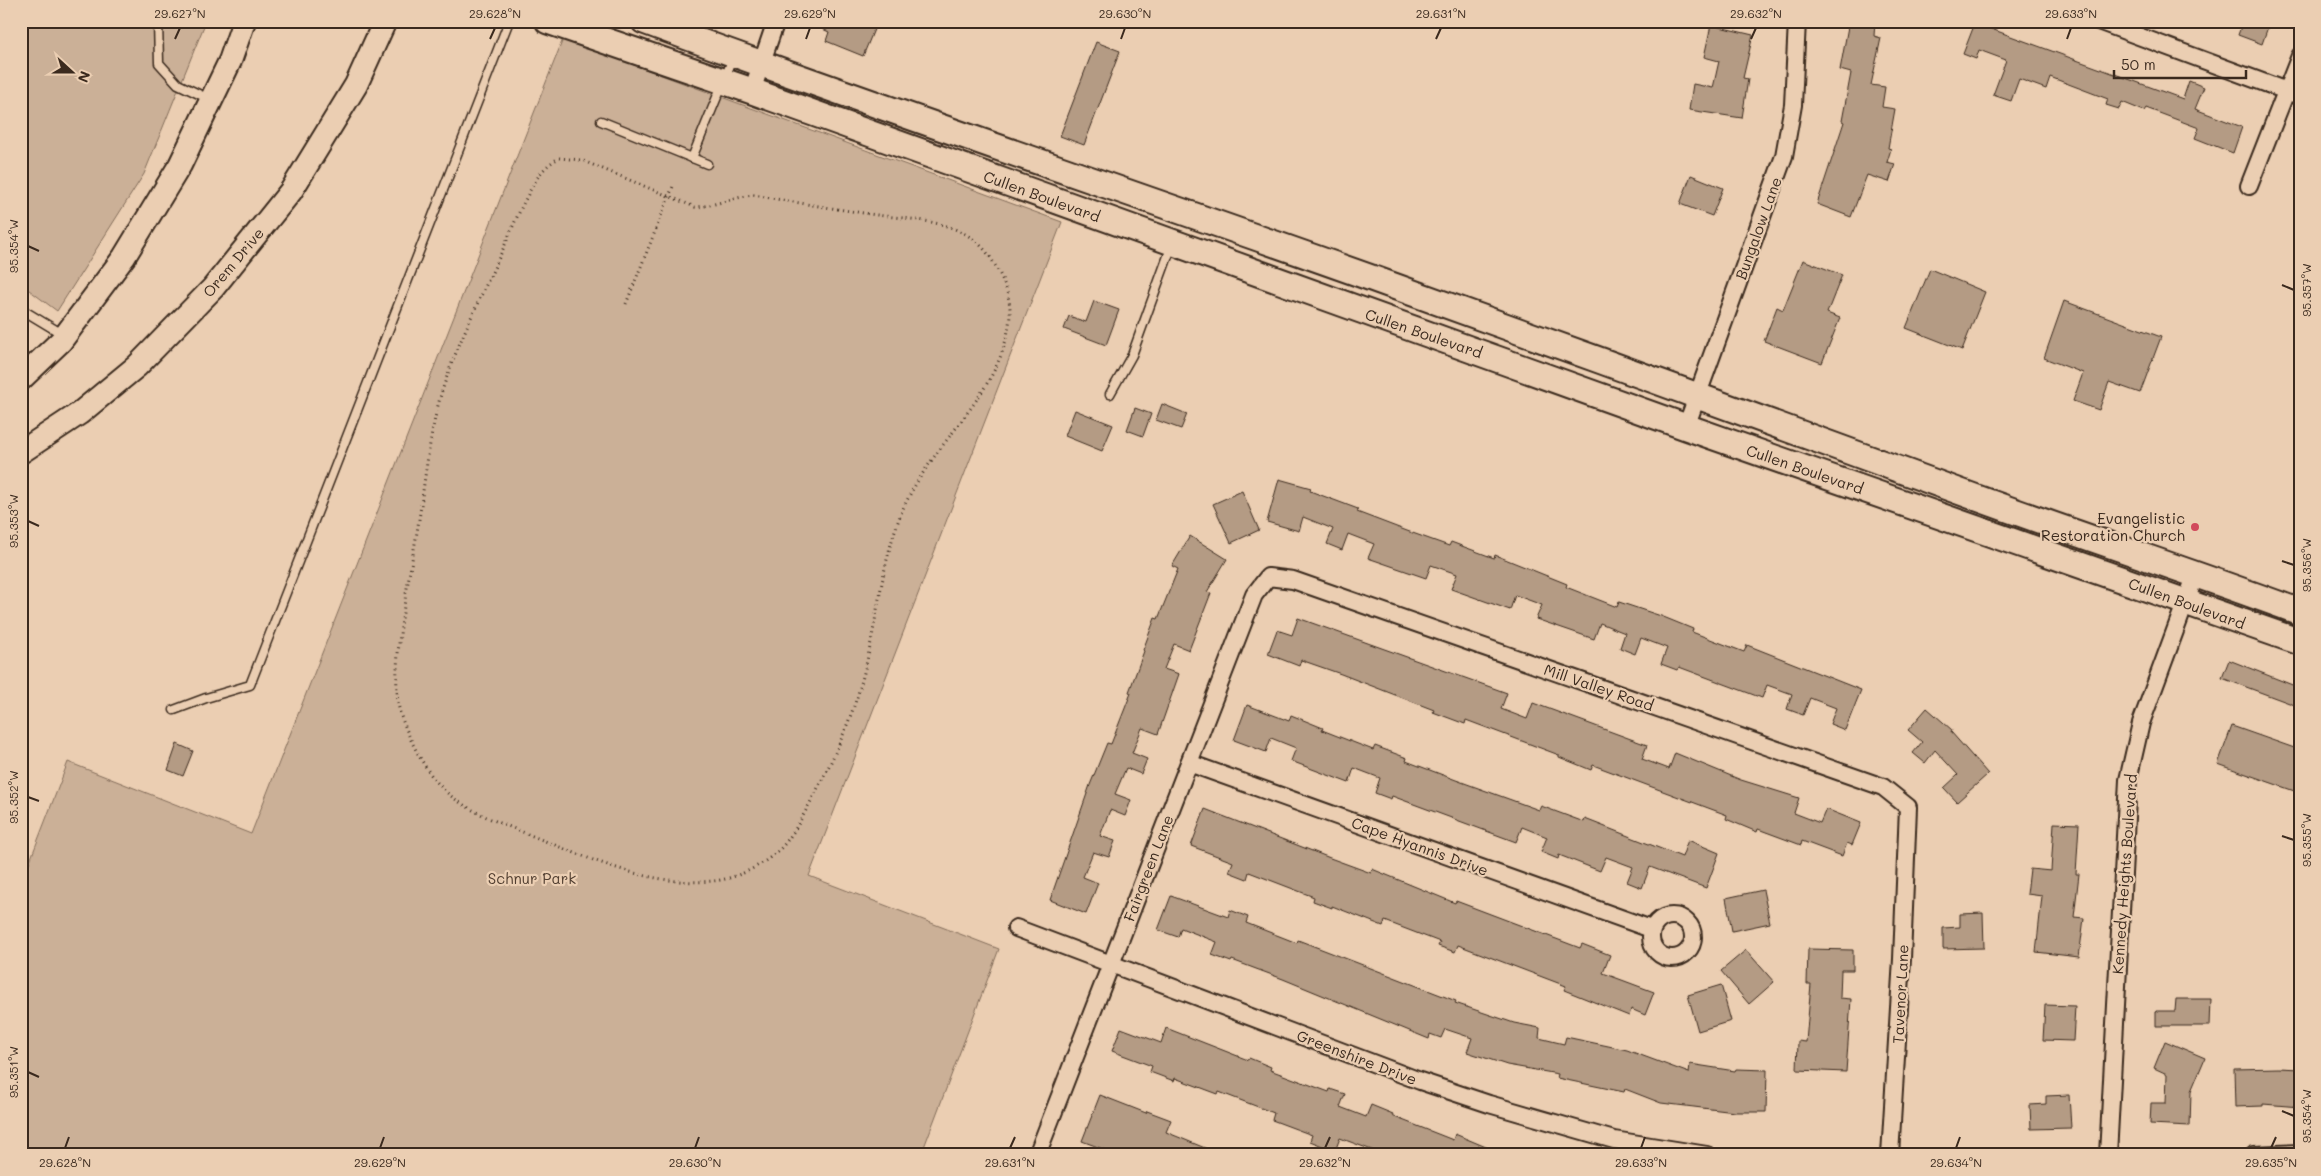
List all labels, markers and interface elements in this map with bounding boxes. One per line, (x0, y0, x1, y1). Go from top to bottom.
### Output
text: 29.627°N (154, 5, 206, 21)
text: 29.628°N (469, 5, 521, 21)
text: 29.629°N (784, 5, 836, 21)
text: 29.630°N (1099, 5, 1151, 21)
text: 29.631°N (1416, 5, 1466, 21)
text: 29.632°N (1730, 5, 1782, 21)
text: 29.633°N (2045, 5, 2097, 21)
north arrow (48, 48, 98, 98)
scale bar (2114, 48, 2246, 80)
text: 50 m (2121, 54, 2156, 74)
text: N (74, 68, 95, 85)
street label: Cullen Boulevard (981, 166, 1103, 226)
street label: Bungalow Lane (1730, 174, 1786, 282)
text: 95.354°W (5, 219, 21, 273)
street label: Orem Drive (198, 223, 268, 301)
text: 95.357°W (2298, 263, 2314, 317)
street label: Cullen Boulevard (1363, 304, 1485, 362)
street label: Cullen Boulevard (1744, 440, 1866, 498)
text: 95.353°W (5, 494, 21, 548)
place label: Evangelistic Restoration Church (2041, 508, 2185, 545)
marker: Evangelistic Restoration Church (2189, 521, 2201, 533)
text: 95.356°W (2298, 538, 2314, 592)
street label: Cullen Boulevard (2126, 573, 2248, 633)
street label: Mill Valley Road (1542, 659, 1656, 715)
text: 95.352°W (5, 770, 21, 824)
street label: Kennedy Heights Boulevard (2107, 773, 2141, 975)
street label: Fairgreen Lane (1118, 812, 1178, 924)
street label: Cape Hyannis Drive (1349, 812, 1491, 880)
text: 95.355°W (2298, 813, 2314, 867)
park label: Schnur Park (488, 868, 576, 888)
street label: Tavenor Lane (1887, 944, 1913, 1044)
street label: Greenshire Drive (1294, 1025, 1420, 1089)
text: 95.351°W (5, 1046, 21, 1098)
text: 95.354°W (2298, 1089, 2314, 1143)
text: 29.628°N (39, 1154, 91, 1170)
text: 29.629°N (354, 1154, 406, 1170)
text: 29.630°N (669, 1154, 721, 1170)
text: 29.631°N (985, 1154, 1035, 1170)
text: 29.632°N (1299, 1154, 1351, 1170)
text: 29.633°N (1615, 1154, 1667, 1170)
text: 29.634°N (1930, 1154, 1982, 1170)
text: 29.635°N (2245, 1154, 2297, 1170)

